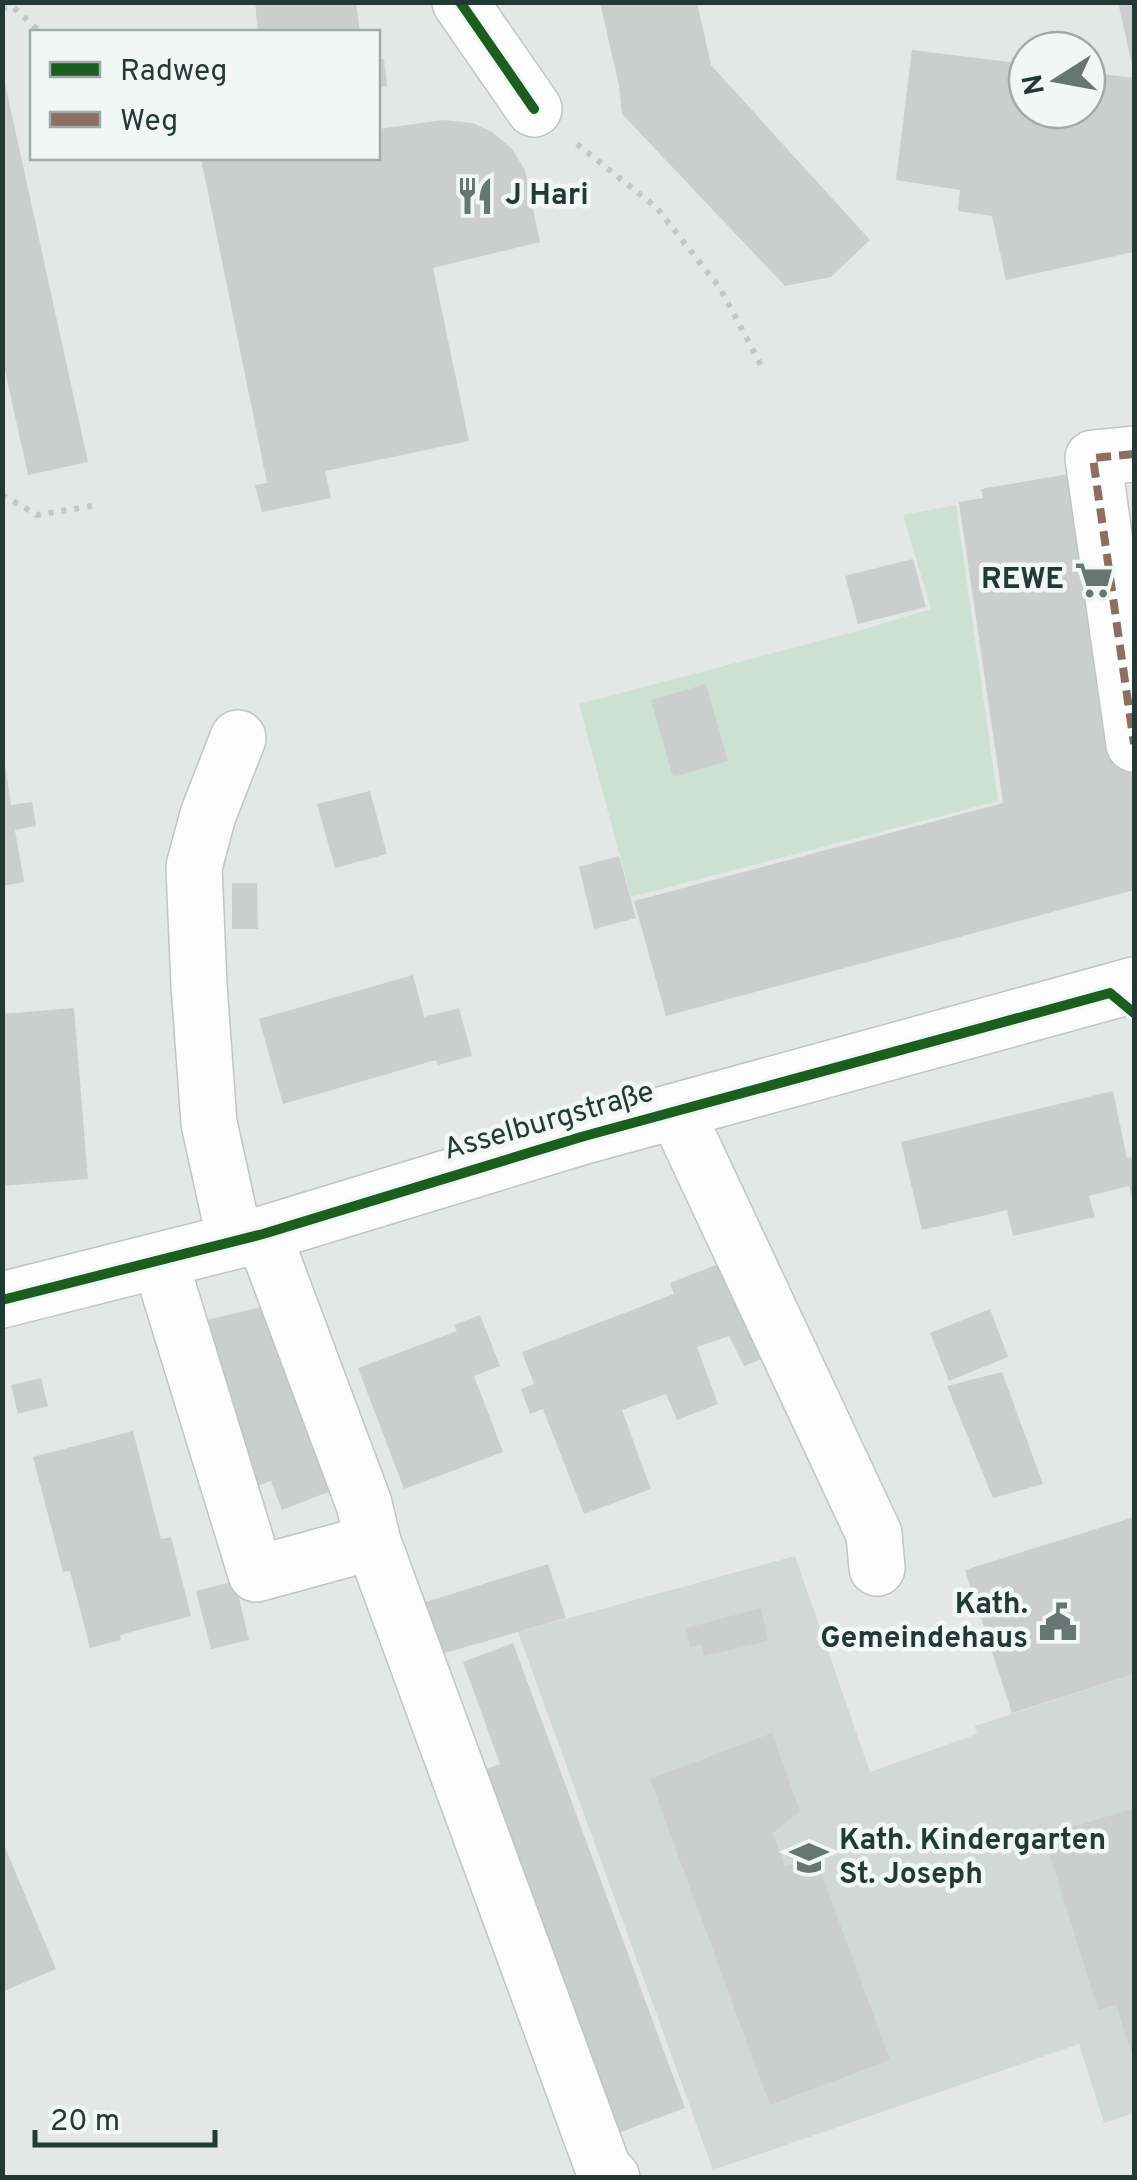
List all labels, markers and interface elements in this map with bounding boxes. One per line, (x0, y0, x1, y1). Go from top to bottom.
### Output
legend (30, 30, 380, 160)
north arrow (1007, 30, 1107, 130)
text: Radweg (120, 54, 227, 91)
text: N (1016, 71, 1055, 98)
text: Weg (120, 104, 178, 141)
restaurant icon: J Hari (454, 175, 496, 217)
place label: J Hari (505, 178, 589, 215)
supermarket icon: REWE (1073, 559, 1115, 601)
place label: REWE (981, 562, 1064, 599)
street label: Asselburgstraße (439, 1074, 659, 1170)
place label: Kath. Gemeindehaus (820, 1587, 1028, 1658)
public building icon: Kath. Gemeindehaus (1037, 1601, 1079, 1643)
place label: Kath. Kindergarten St. Joseph (839, 1823, 1106, 1894)
school or university icon: Kath. Kindergarten St. Joseph (788, 1837, 830, 1879)
scale bar (35, 2085, 215, 2147)
text: 20 m (50, 2104, 120, 2141)

